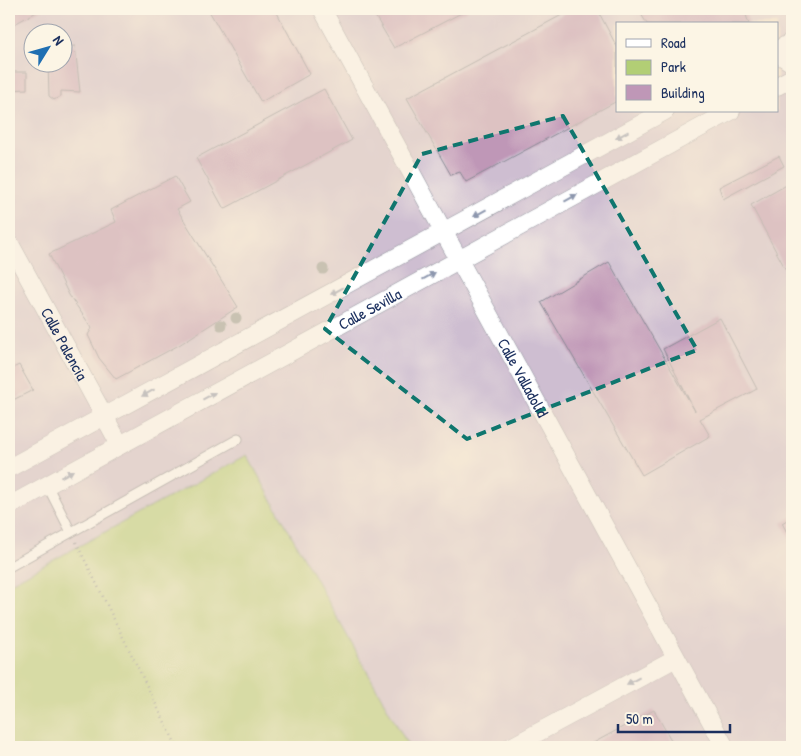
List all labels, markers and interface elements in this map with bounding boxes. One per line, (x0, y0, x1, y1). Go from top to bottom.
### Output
north arrow (22, 22, 72, 72)
legend (616, 22, 778, 112)
text: N (49, 31, 69, 49)
text: Road (661, 32, 686, 53)
text: Park (661, 56, 686, 77)
text: Building (661, 82, 705, 103)
one-way arrow (615, 131, 630, 139)
one-way arrow (564, 194, 579, 202)
one-way arrow (473, 209, 487, 217)
one-way arrow (421, 272, 436, 280)
street label: Calle Sevilla (334, 283, 405, 335)
one-way arrow (330, 287, 345, 295)
street label: Calle Palencia (36, 303, 93, 384)
street label: Calle Valladolid (493, 334, 554, 421)
one-way arrow (141, 389, 156, 397)
one-way arrow (202, 392, 217, 400)
one-way arrow (60, 470, 74, 478)
one-way arrow (626, 677, 640, 686)
scale bar (618, 701, 731, 733)
text: 50 m (626, 708, 653, 729)

